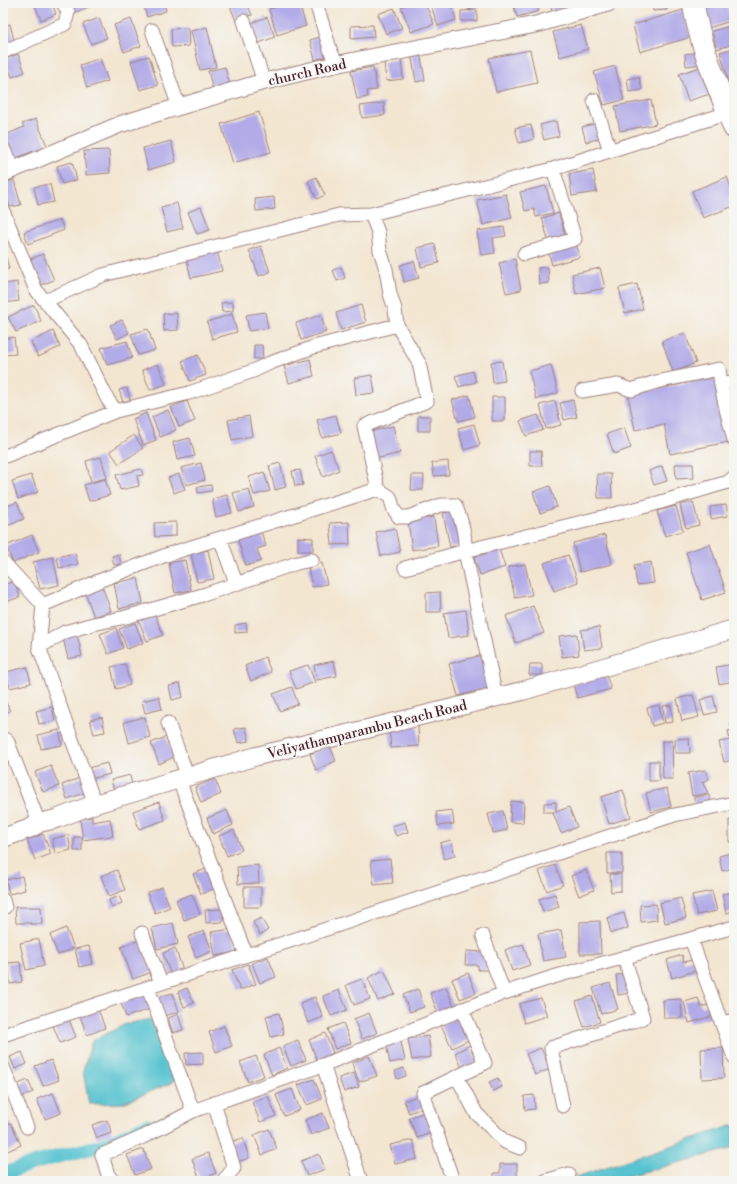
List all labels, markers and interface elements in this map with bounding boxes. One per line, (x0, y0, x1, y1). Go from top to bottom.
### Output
street label: church Road (266, 55, 348, 91)
street label: Veliyathamparambu Beach Road (265, 696, 469, 764)

